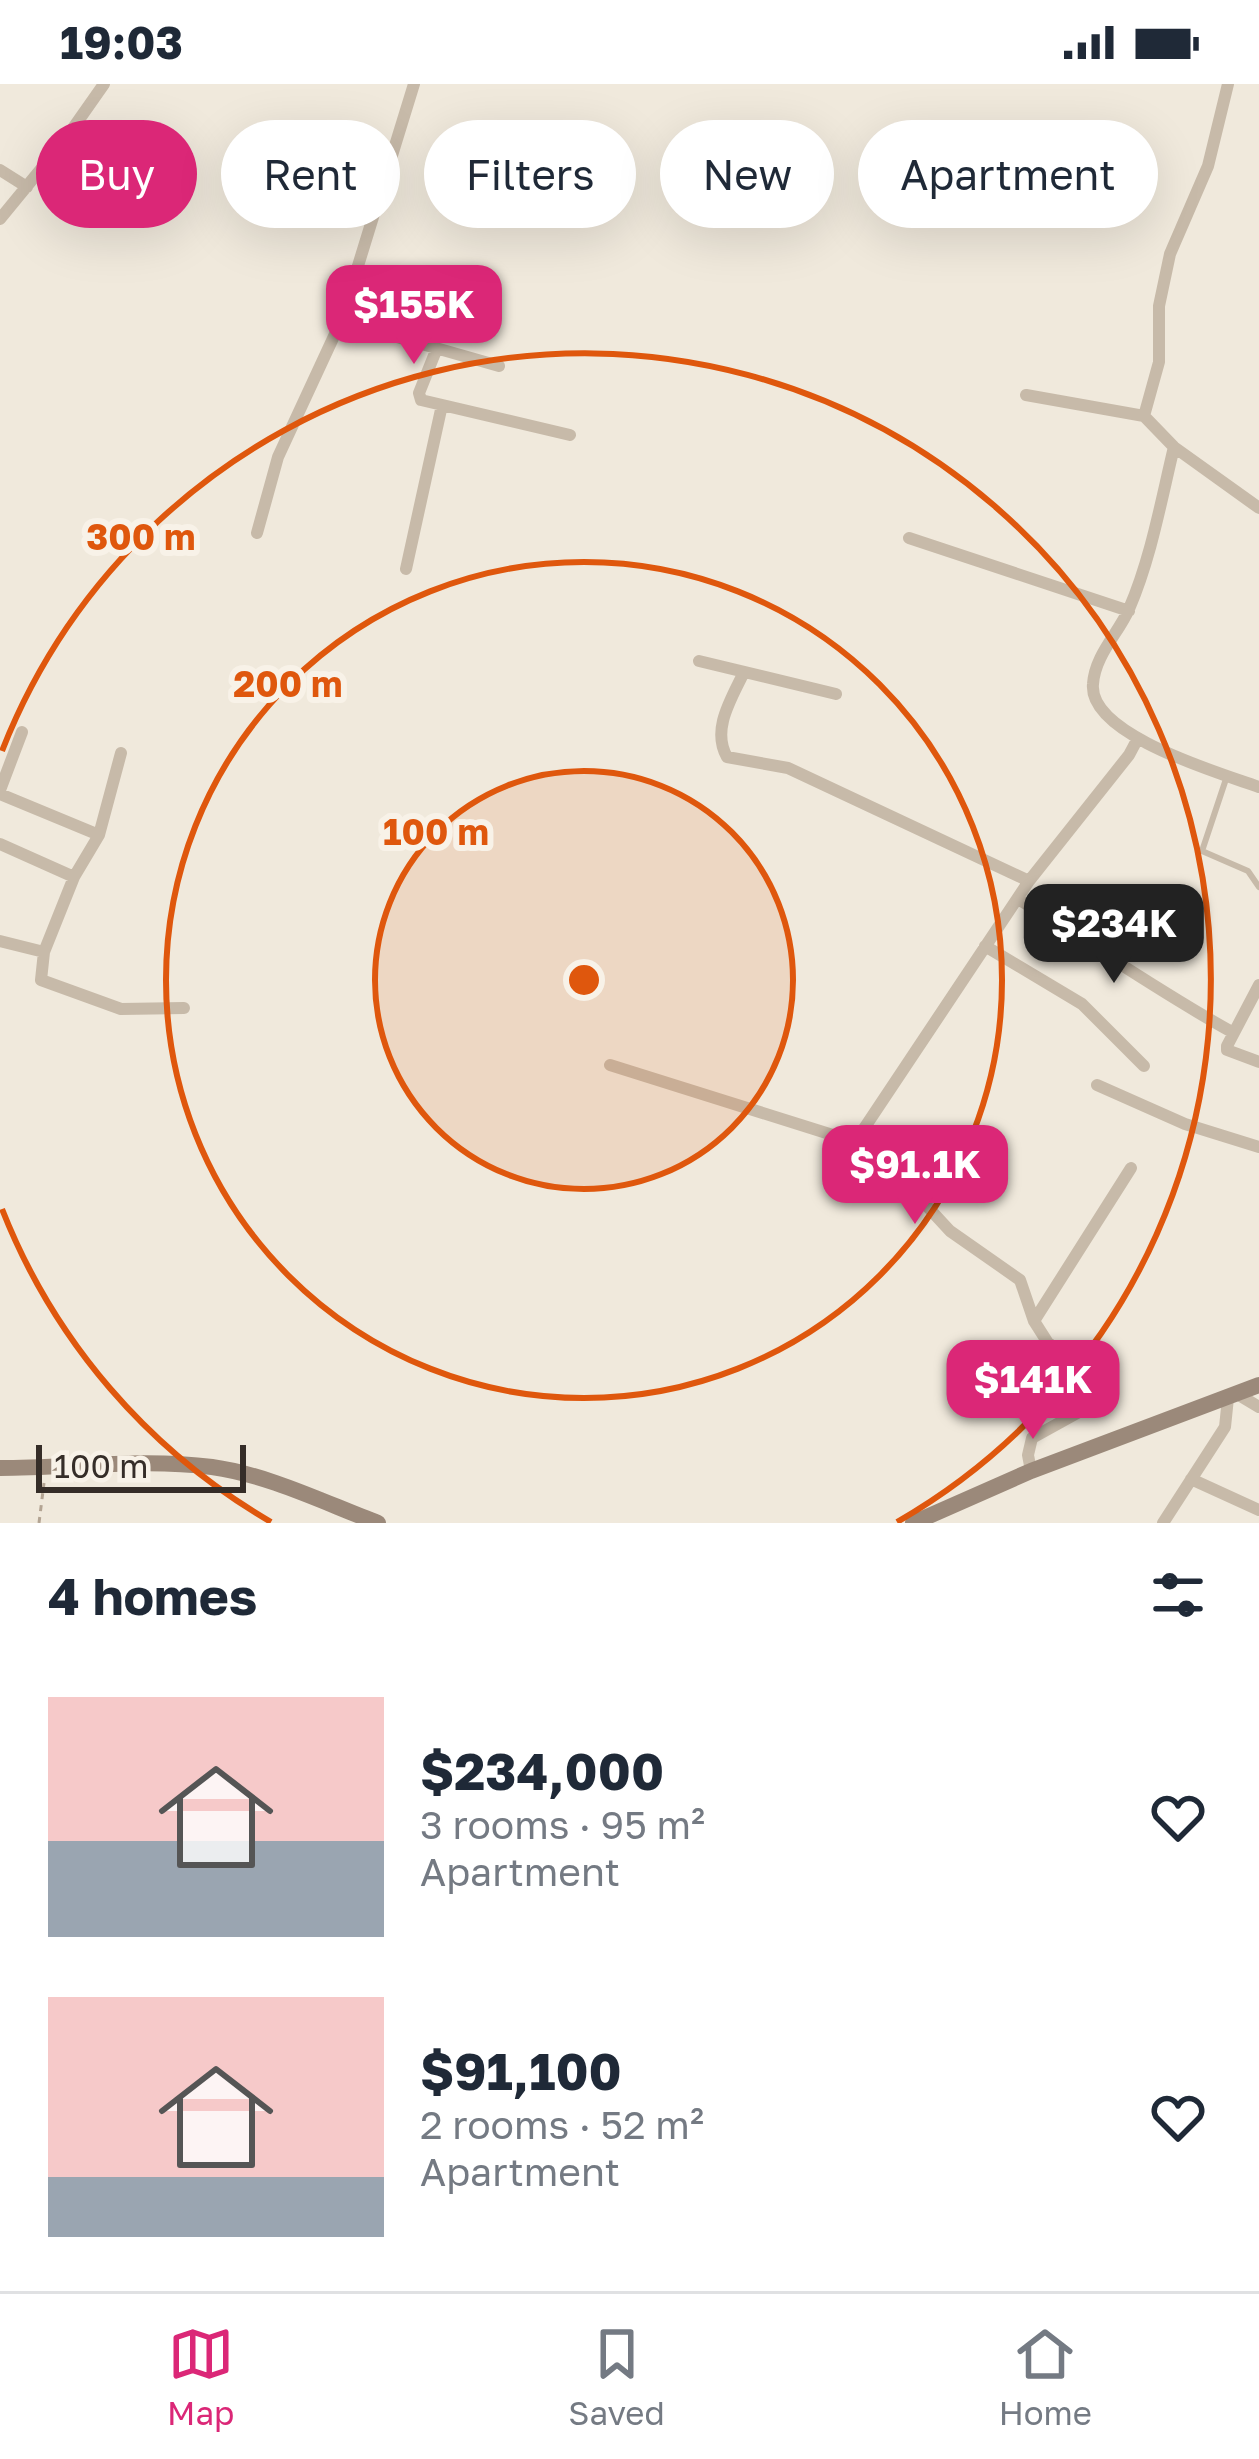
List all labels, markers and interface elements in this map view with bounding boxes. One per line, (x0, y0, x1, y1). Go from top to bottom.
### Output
text: 19:03 (60, 15, 183, 69)
chip: Buy (36, 120, 197, 228)
chip: Rent (221, 120, 400, 228)
chip: Filters (424, 120, 636, 228)
chip: New (660, 120, 834, 228)
chip: Apartment (858, 120, 1158, 228)
pin: $155K (330, 265, 498, 367)
text: $155K (353, 280, 475, 327)
text: 300 m (86, 515, 196, 558)
text: 200 m (233, 662, 343, 705)
text: 100 m (383, 810, 489, 853)
pin: $234K (1030, 884, 1198, 986)
text: $234K (1051, 899, 1177, 946)
centre of rings (563, 959, 605, 1001)
pin: $91.1K (817, 1125, 1013, 1227)
text: $91.1K (849, 1140, 981, 1187)
pin: $141K (949, 1340, 1117, 1442)
text: $141K (974, 1355, 1092, 1402)
scale bar (36, 1439, 246, 1492)
text: 100 m (54, 1446, 148, 1485)
icon: filters (1145, 1562, 1211, 1628)
text: 4 homes (48, 1565, 257, 1626)
text: $234,000 (420, 1740, 664, 1801)
icon: home (144, 1745, 288, 1889)
icon: heart (1145, 1784, 1211, 1850)
text: 3 rooms · 95 m² (420, 1801, 705, 1848)
text: Apartment (420, 1848, 620, 1895)
text: $91,100 (420, 2040, 622, 2101)
icon: home (144, 2045, 288, 2189)
icon: heart (1145, 2084, 1211, 2150)
text: 2 rooms · 52 m² (420, 2101, 704, 2148)
text: Apartment (420, 2148, 620, 2195)
tab: Map (167, 2321, 234, 2432)
tab: Saved (568, 2321, 665, 2432)
tab: Home (999, 2321, 1092, 2432)

